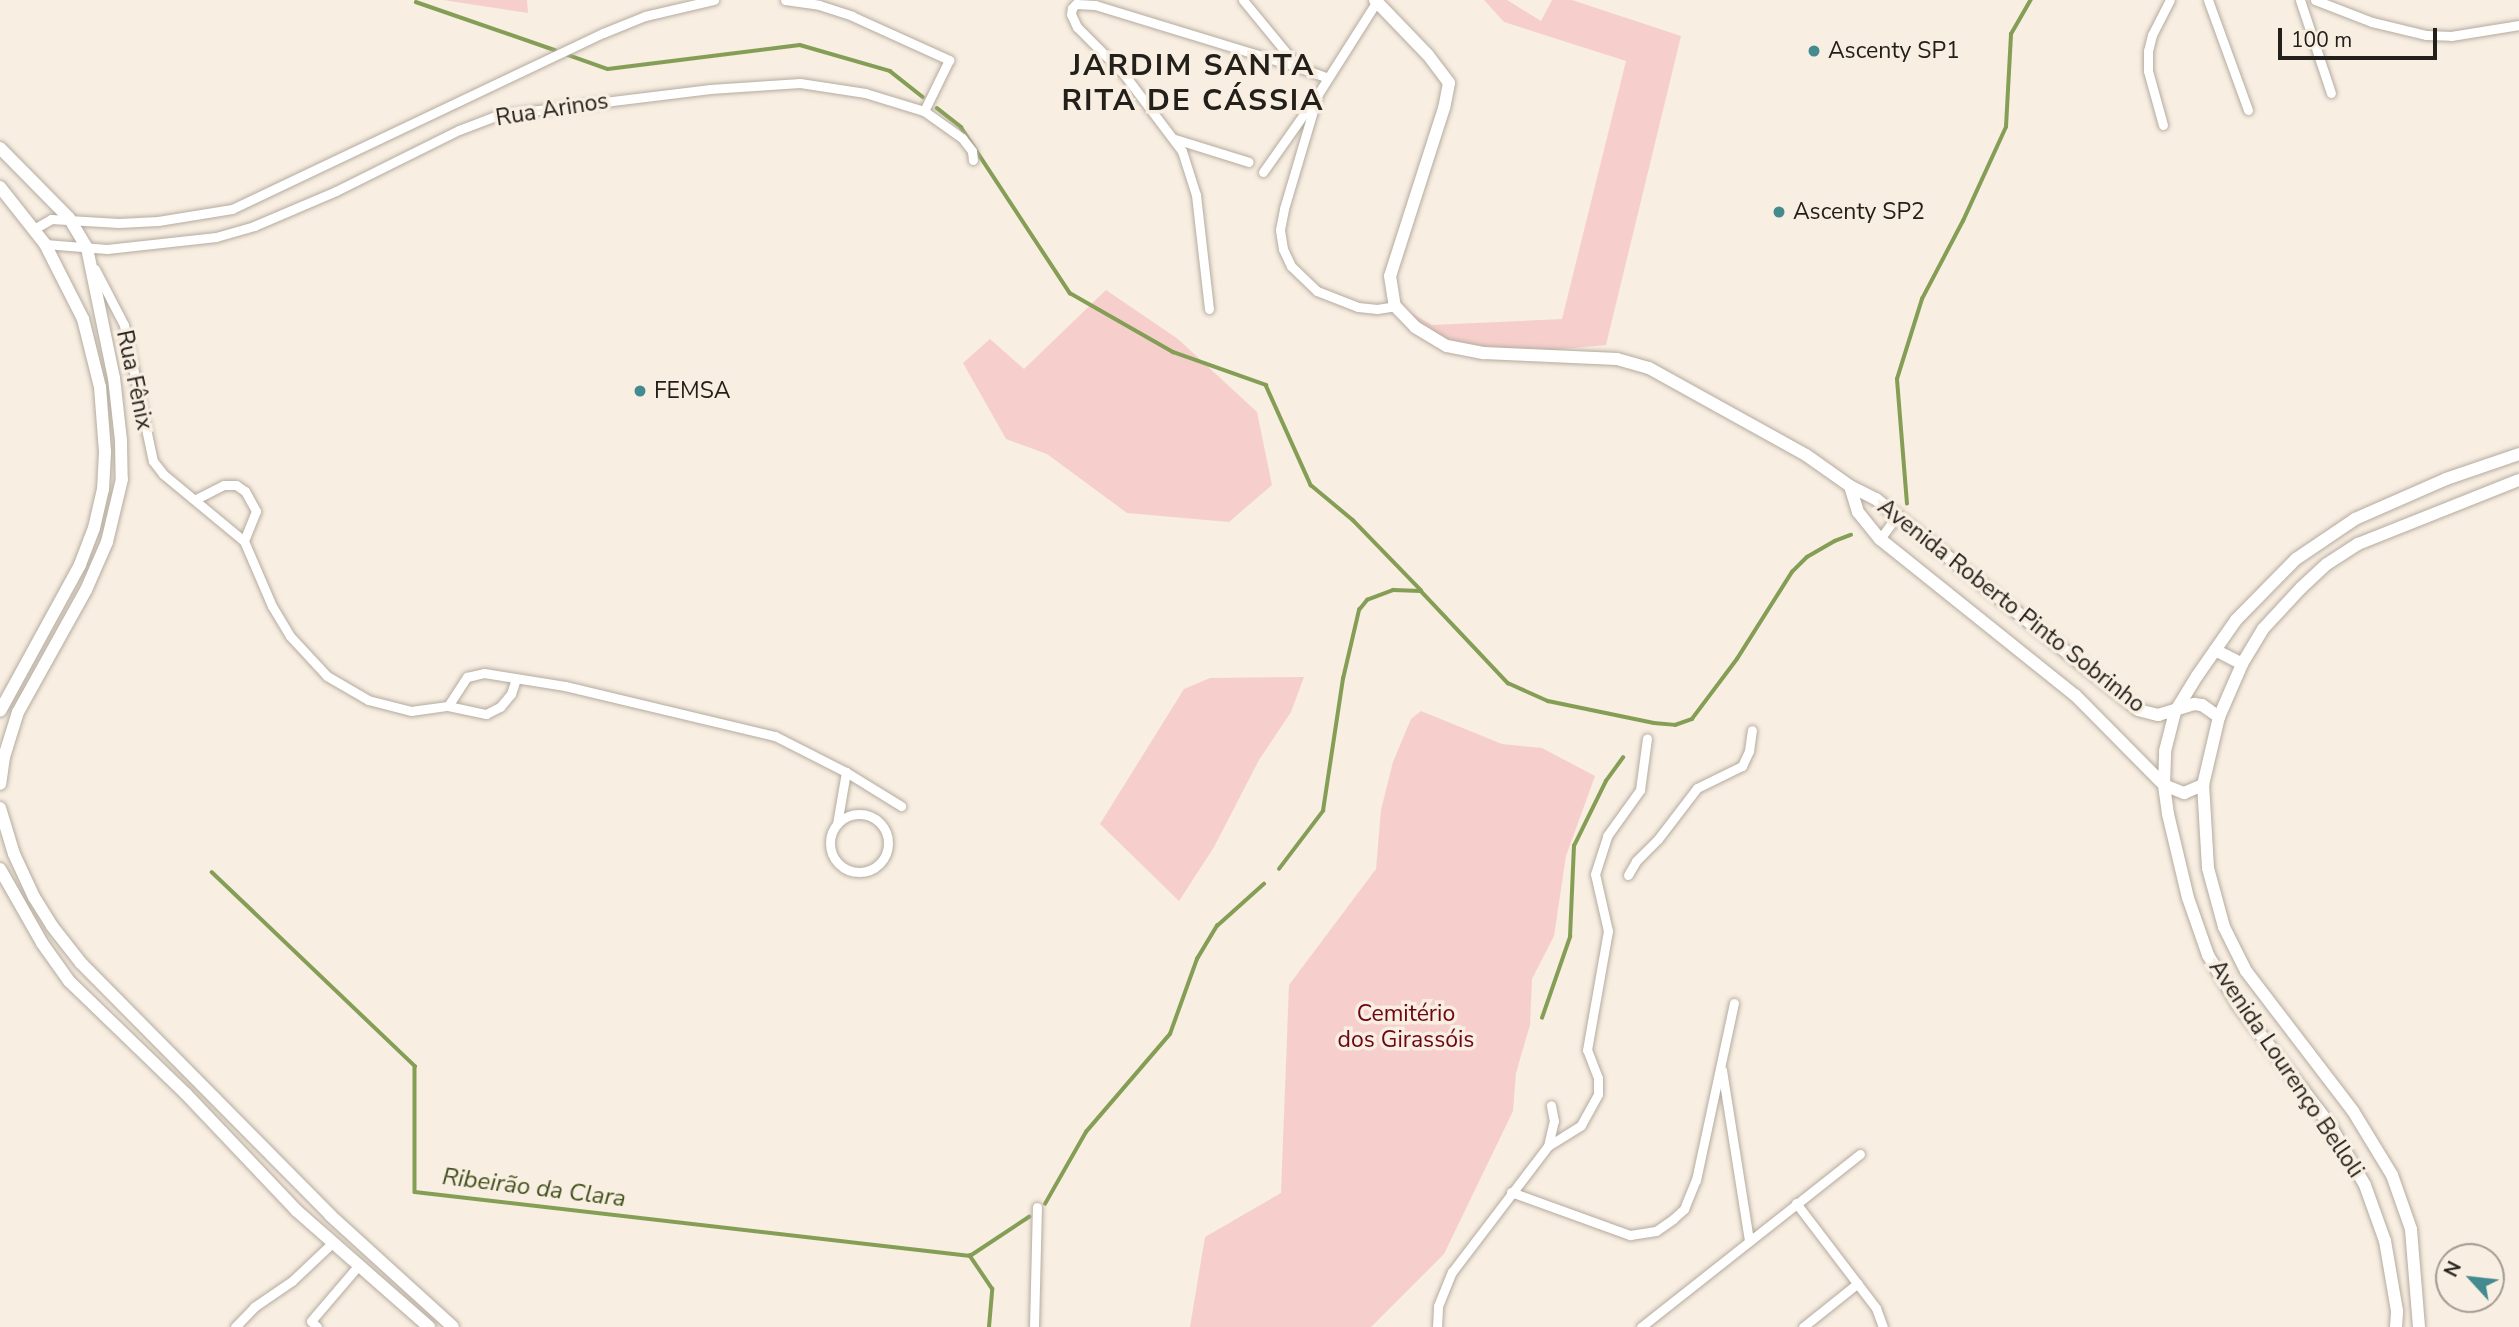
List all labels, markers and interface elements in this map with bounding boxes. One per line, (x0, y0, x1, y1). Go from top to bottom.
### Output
scale bar (2281, 14, 2440, 58)
text: 100 m (2291, 26, 2352, 54)
place label: Ascenty SP1 (1828, 37, 1960, 65)
marker: Ascenty SP1 (1806, 43, 1822, 59)
district label: JARDIM SANTA RITA DE CÁSSIA (1063, 48, 1323, 118)
street label: Rua Arinos (494, 87, 610, 133)
place label: Ascenty SP2 (1793, 198, 1925, 226)
marker: Ascenty SP2 (1771, 204, 1787, 220)
street label: Rua Fênix (110, 328, 158, 432)
place label: FEMSA (654, 377, 731, 405)
marker: FEMSA (632, 383, 648, 399)
street label: Avenida Roberto Pinto Sobrinho (1872, 493, 2150, 719)
street label: Avenida Lourenço Belloli (2203, 955, 2369, 1183)
park label: Cemitério dos Girassóis (1338, 1000, 1474, 1054)
water label: Ribeirão da Clara (441, 1162, 627, 1214)
north arrow (2435, 1243, 2505, 1313)
text: N (2438, 1257, 2468, 1282)

